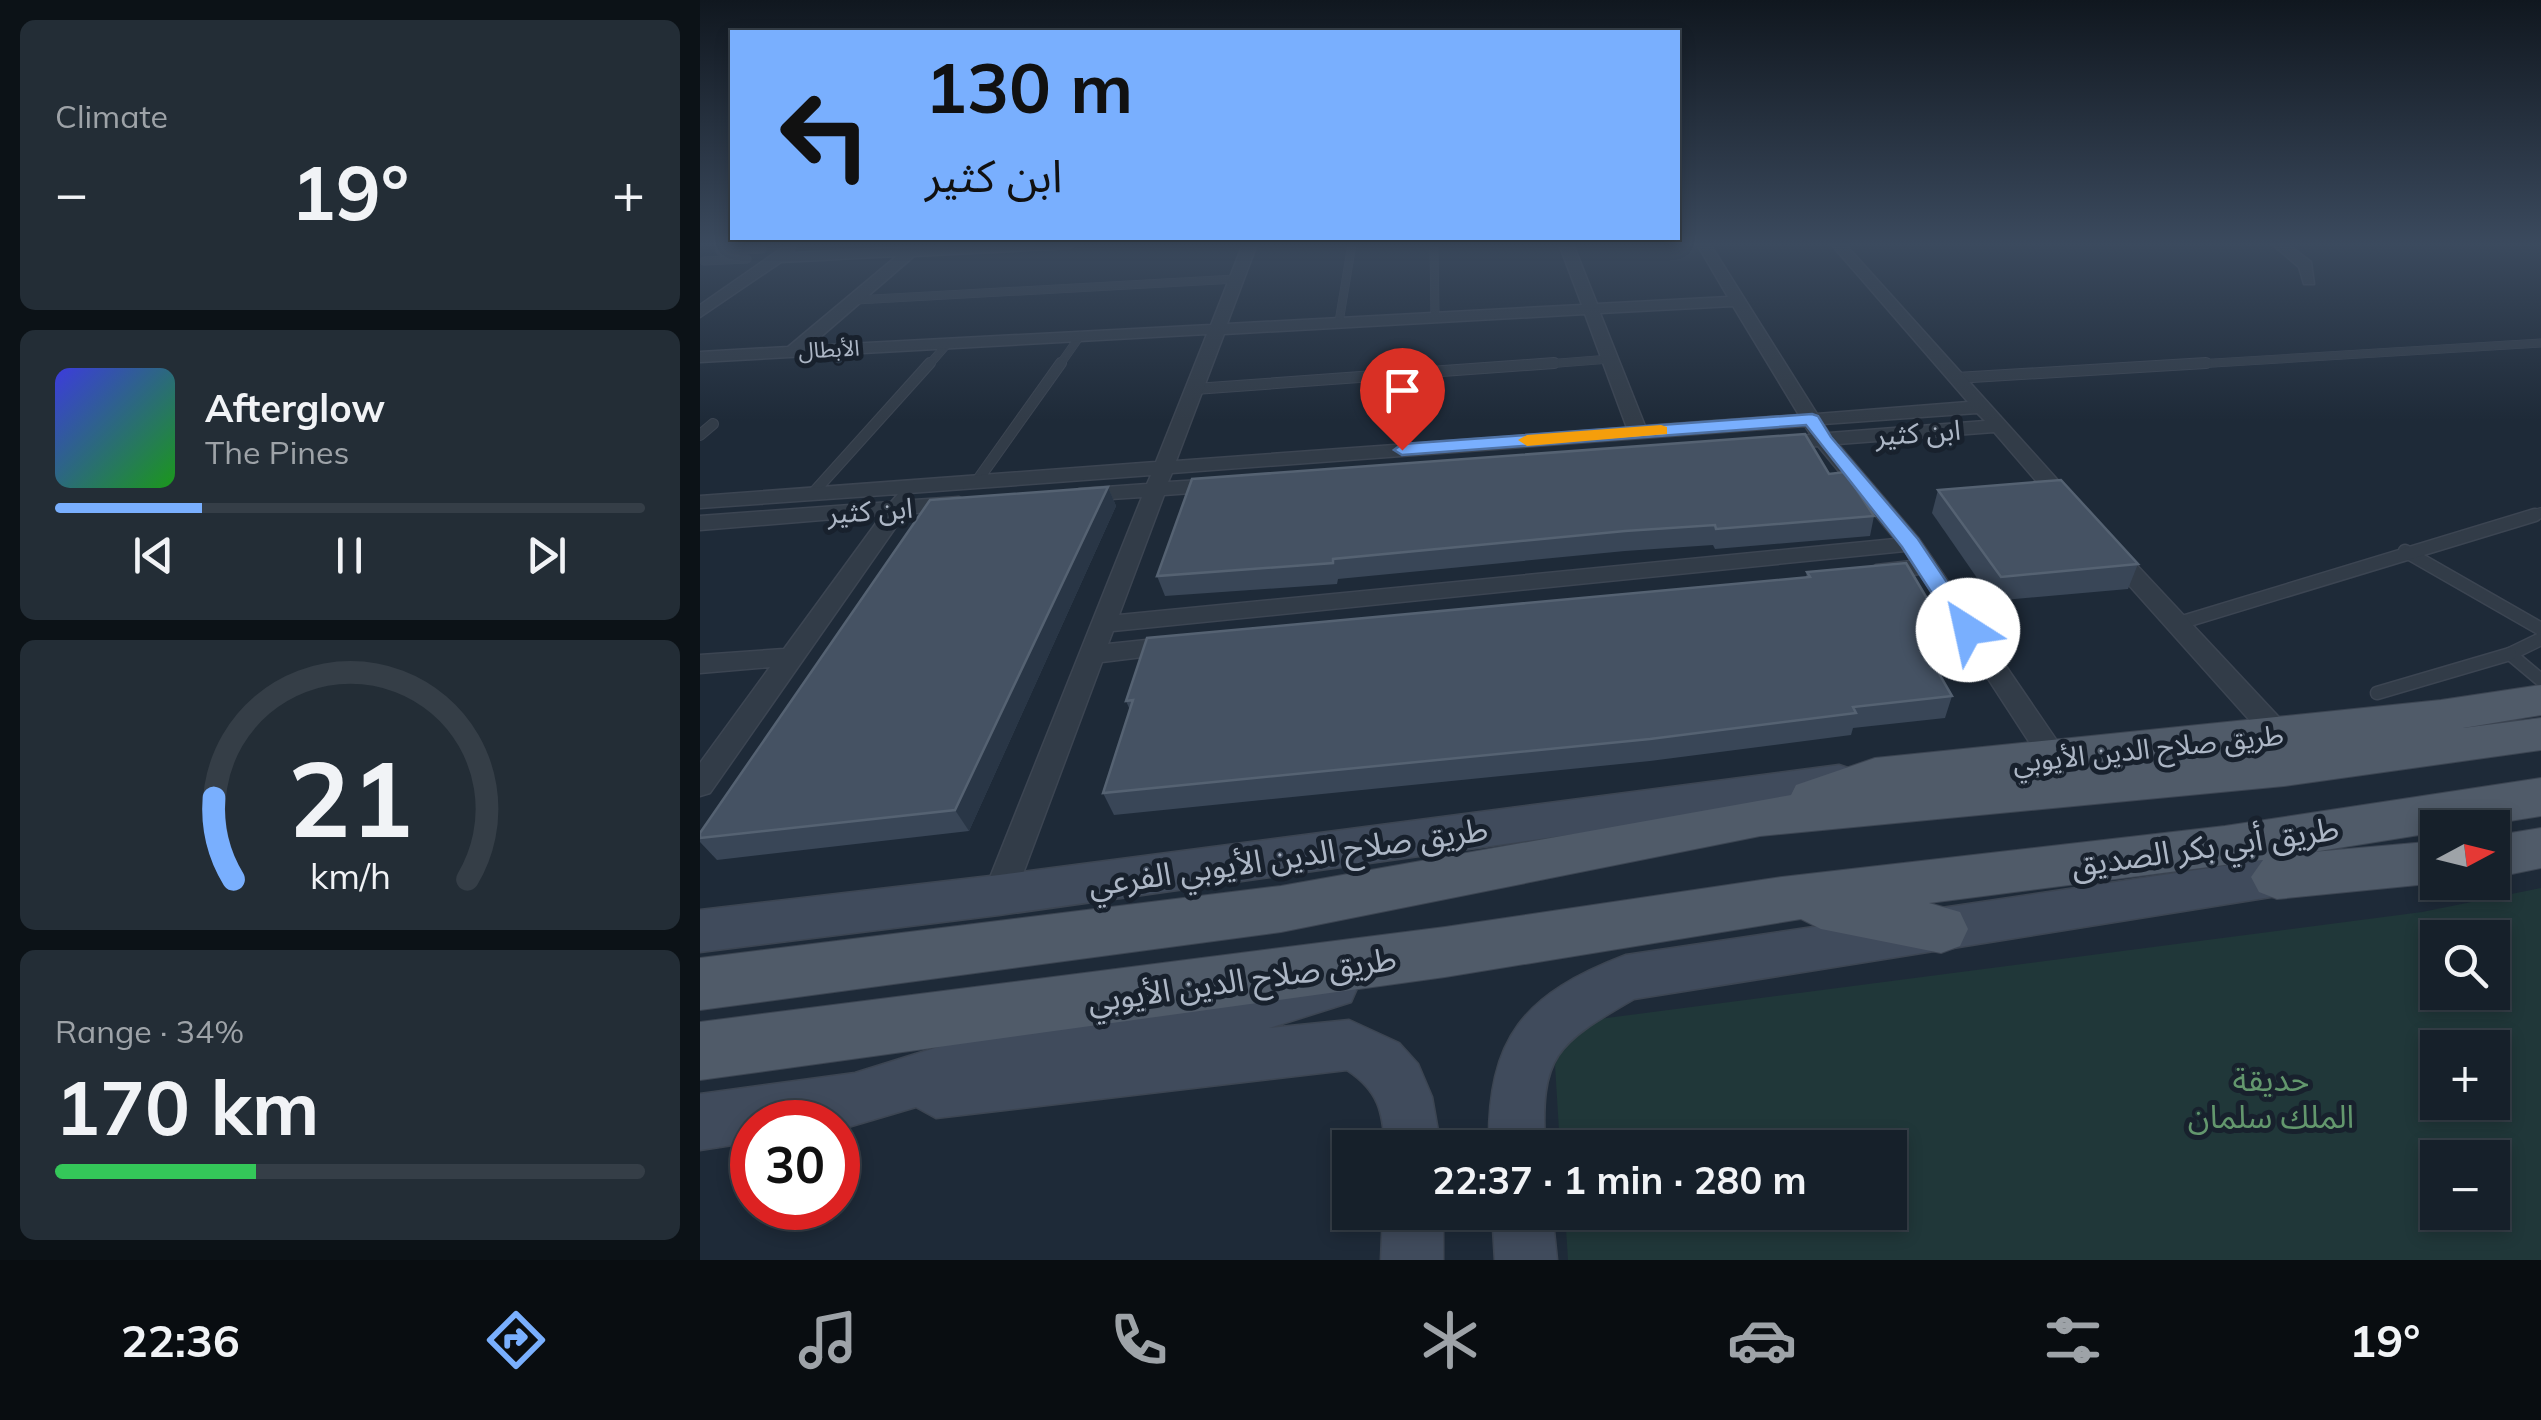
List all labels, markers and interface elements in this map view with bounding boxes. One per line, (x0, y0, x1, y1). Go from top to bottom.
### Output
text: 130 m (925, 43, 1133, 131)
icon: left (760, 70, 890, 200)
text: Climate (55, 96, 168, 136)
text: 19° (291, 145, 409, 239)
text: ابن كثير (925, 147, 1062, 203)
text: − (55, 158, 88, 227)
text: + (612, 158, 645, 227)
street label: الأبطال (798, 333, 860, 365)
pin (1360, 348, 1445, 451)
icon: arrive (1375, 363, 1430, 418)
text: Afterglow (205, 384, 385, 432)
street label: ابن كثير (1873, 412, 1962, 453)
text: The Pines (205, 432, 349, 472)
street label: ابن كثير (825, 490, 914, 531)
icon: previous (126, 528, 181, 583)
icon: pause (322, 528, 377, 583)
icon: next (519, 528, 574, 583)
position arrow (1916, 578, 2020, 682)
street label: طريق صلاح الدين الأيوبي (2011, 716, 2286, 784)
text: 21 (288, 732, 412, 863)
street label: طريق أبي بكر الصديق (2069, 807, 2342, 890)
street label: طريق صلاح الدين الأيوبي الفرعي (1086, 808, 1491, 909)
north arrow (2420, 810, 2510, 900)
map controls (2420, 810, 2510, 1230)
text: km/h (310, 853, 390, 898)
button: search (2420, 920, 2510, 1010)
street label: طريق صلاح الدين الأيوبي (1085, 938, 1400, 1026)
text: Range · 34% (55, 1011, 244, 1051)
button: + (2420, 1030, 2510, 1120)
park label: حديقة الملك سلمان (2188, 1059, 2354, 1136)
text: 170 km (55, 1060, 319, 1154)
speed limit sign: 30 (730, 1100, 860, 1230)
button: − (2420, 1140, 2510, 1230)
text: 22:37 · 1 min · 280 m (1432, 1156, 1807, 1204)
icon: directions (481, 1305, 551, 1375)
icon: music (793, 1305, 863, 1375)
icon: phone (1104, 1305, 1174, 1375)
icon: climate (1415, 1305, 1485, 1375)
icon: car (1727, 1305, 1797, 1375)
icon: filters (2038, 1305, 2108, 1375)
text: 22:36 (121, 1312, 240, 1368)
text: 19° (2349, 1312, 2420, 1368)

